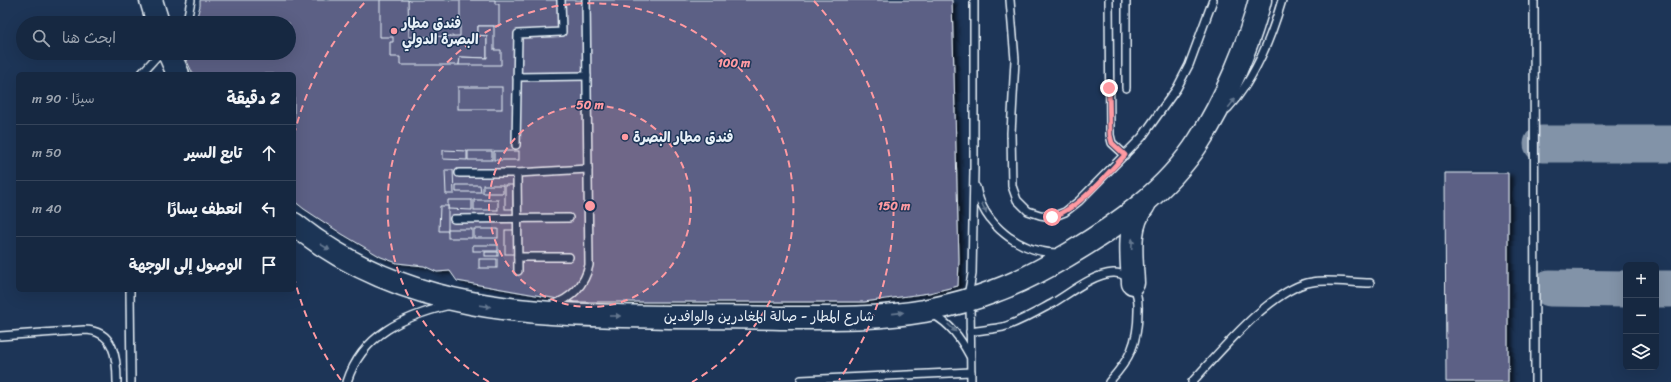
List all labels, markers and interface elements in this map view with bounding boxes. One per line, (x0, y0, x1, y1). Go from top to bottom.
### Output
place label: فندق مطار البصرة الدولي (400, 11, 479, 52)
search box (16, 16, 296, 60)
text: ابحث هنا (62, 25, 116, 51)
marker: فندق مطار البصرة الدولي (389, 26, 399, 36)
icon: search (30, 27, 52, 49)
text: 100 m (718, 52, 751, 74)
route end (1100, 79, 1118, 97)
text: 2 دقيقة (227, 83, 280, 113)
text: سيرًا · 90 m (32, 87, 94, 110)
text: 50 m (576, 94, 604, 116)
one-way arrow (1228, 97, 1237, 108)
place label: فندق مطار البصرة (633, 125, 733, 150)
marker: فندق مطار البصرة (620, 132, 630, 142)
text: تابع السير (185, 140, 242, 166)
text: 50 m (32, 141, 62, 164)
icon: ahead (258, 142, 280, 164)
text: 150 m (878, 195, 911, 217)
text: انعطف يسارًا (167, 196, 242, 222)
text: 40 m (32, 197, 62, 220)
icon: left (258, 198, 280, 220)
centre of rings (583, 199, 597, 213)
one-way arrow (981, 203, 987, 214)
route start (1043, 208, 1061, 226)
one-way arrow (1129, 237, 1135, 250)
one-way arrow (319, 243, 331, 250)
text: الوصول إلى الوجهة (129, 252, 242, 278)
icon: arrive (258, 254, 280, 276)
map controls (1623, 262, 1659, 370)
button: + (1623, 262, 1659, 298)
button: − (1623, 298, 1659, 334)
one-way arrow (479, 303, 491, 309)
street label: شارع المطار - صالة المغادرين والوافدين (664, 304, 874, 329)
one-way arrow (892, 310, 905, 317)
one-way arrow (609, 313, 622, 319)
one-way arrow (947, 323, 956, 333)
button: layers (1623, 334, 1659, 370)

